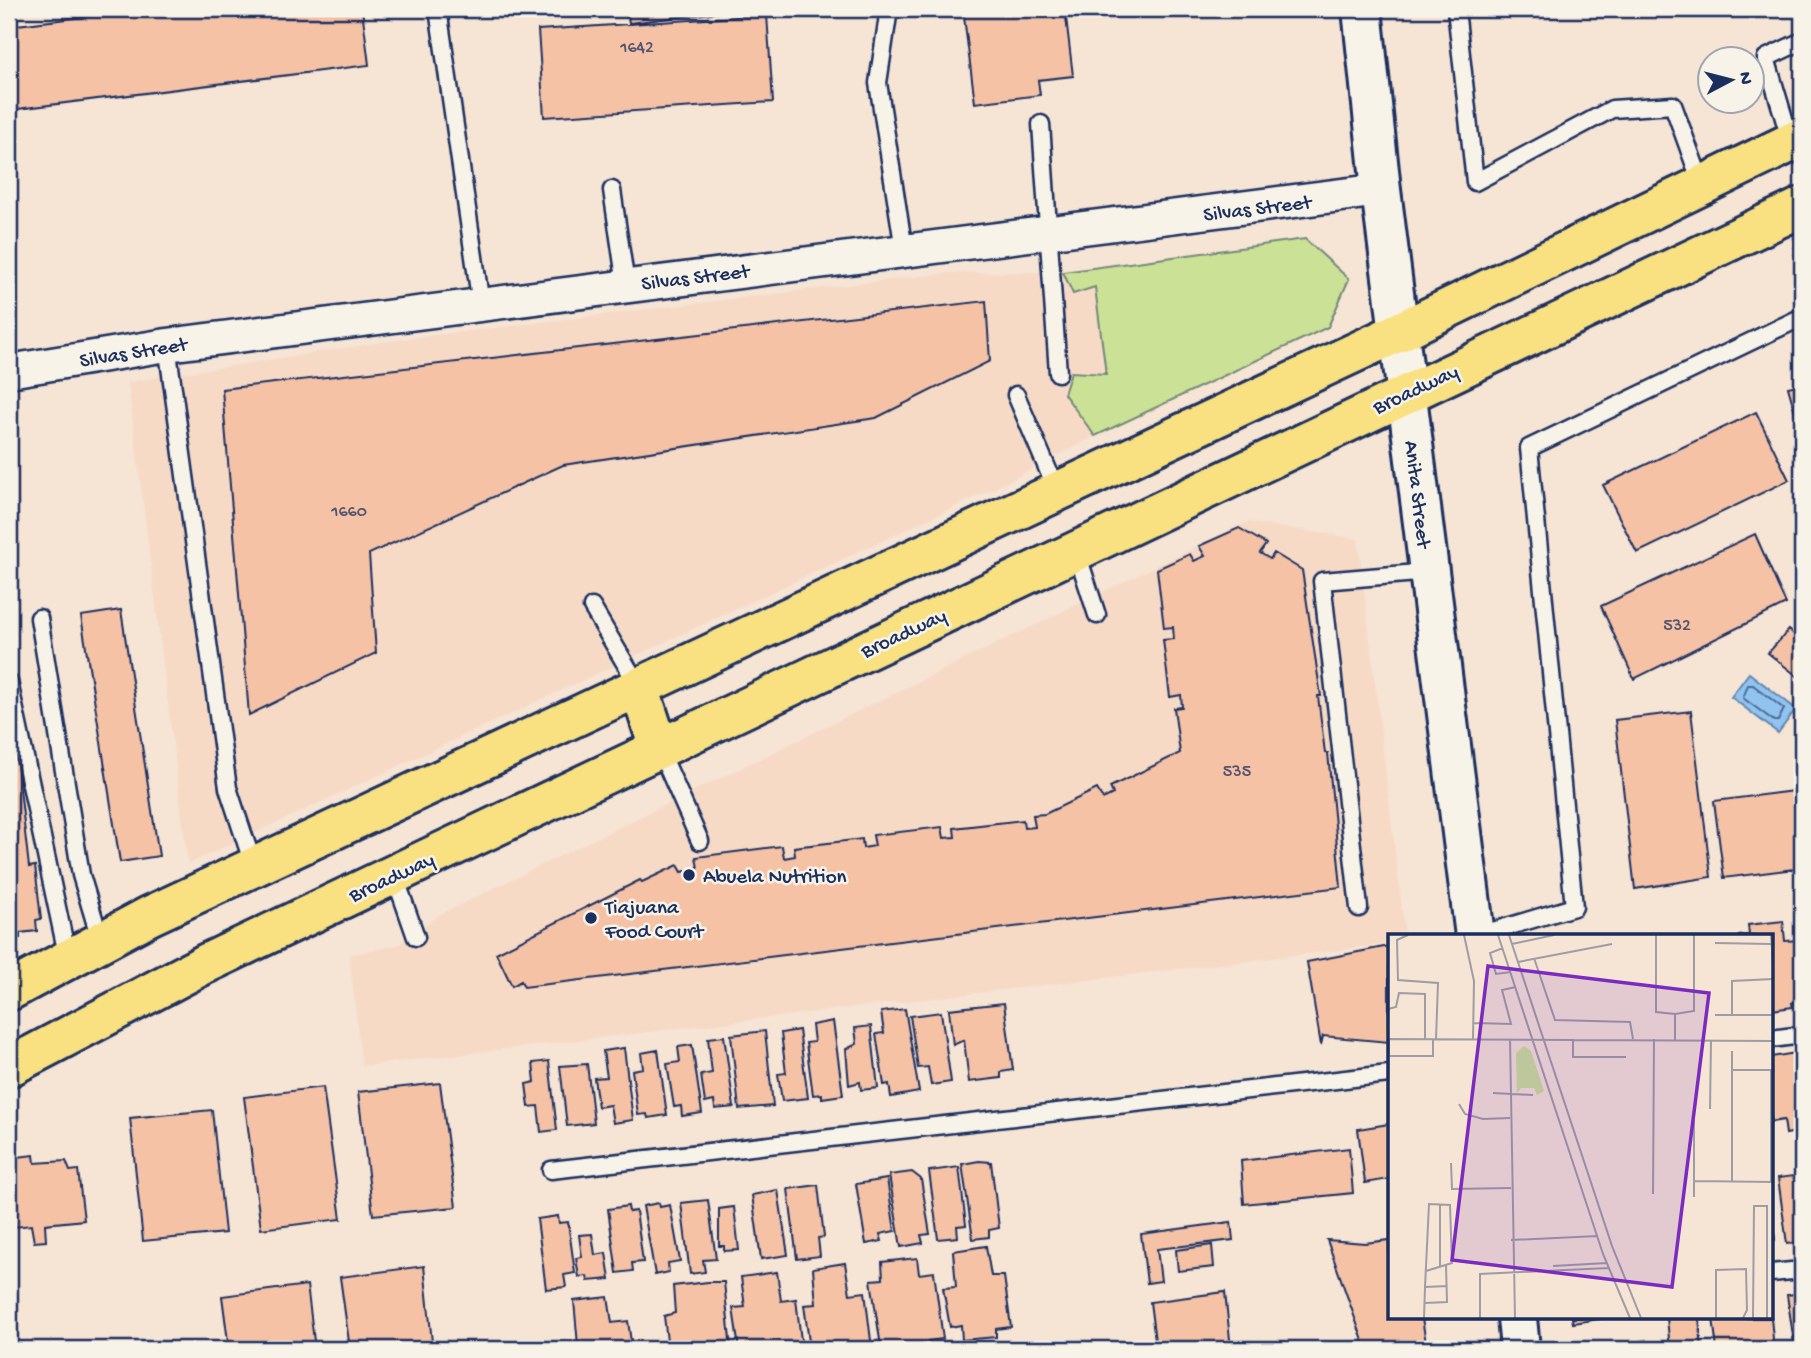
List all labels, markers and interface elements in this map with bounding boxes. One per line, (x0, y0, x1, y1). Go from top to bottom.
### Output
house number: 1642 (619, 38, 654, 59)
north arrow (1696, 46, 1766, 116)
text: N (1732, 71, 1757, 86)
street label: Silvas Street (1202, 191, 1315, 229)
street label: Silvas Street (640, 260, 753, 298)
street label: Silvas Street (78, 333, 191, 375)
street label: Broadway (1369, 361, 1463, 422)
street label: Anita Street (1397, 439, 1435, 552)
house number: 1660 (330, 502, 367, 523)
street label: Broadway (857, 605, 951, 666)
house number: 532 (1663, 616, 1691, 637)
house number: 535 (1223, 762, 1251, 783)
street label: Broadway (345, 849, 439, 910)
place label: Abuela Nutrition (703, 866, 847, 891)
marker: Abuela Nutrition (681, 867, 697, 883)
place label: Tiajuana Food Court (604, 897, 705, 946)
marker: Tiajuana Food Court (583, 910, 599, 926)
inset map (1388, 934, 1772, 1320)

